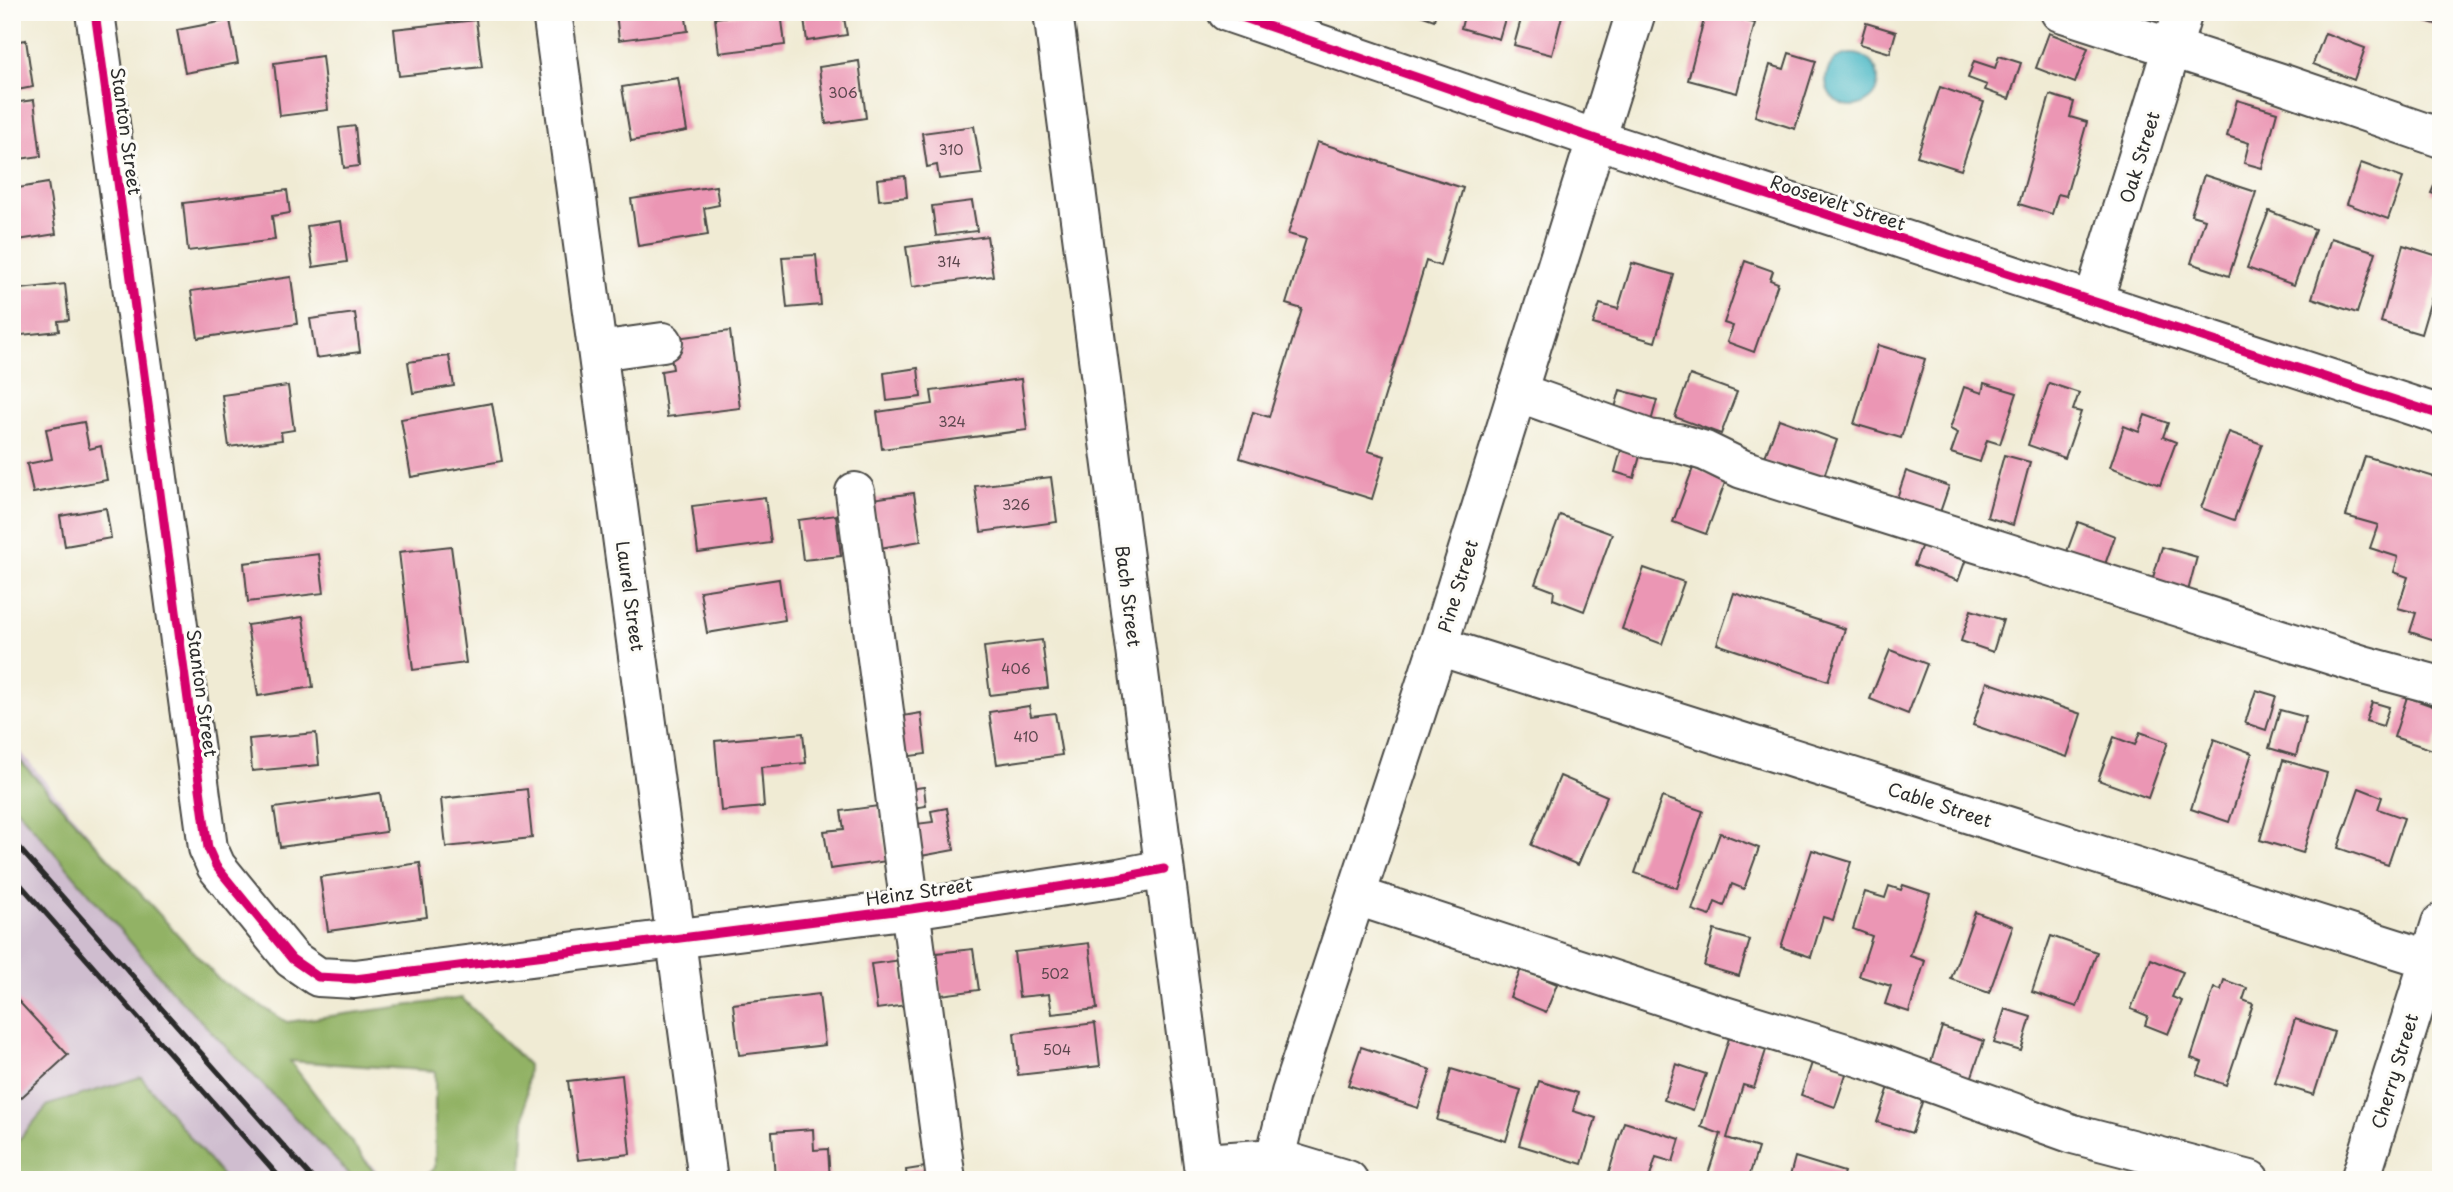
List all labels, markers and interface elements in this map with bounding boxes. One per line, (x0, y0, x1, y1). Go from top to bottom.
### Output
street label: Stanton Street (105, 65, 149, 197)
house number: 306 (828, 82, 858, 103)
street label: Oak Street (2112, 108, 2166, 206)
house number: 310 (939, 139, 963, 160)
street label: Roosevelt Street (1767, 167, 1909, 237)
house number: 314 (937, 251, 961, 272)
house number: 324 (938, 411, 966, 432)
house number: 326 (1002, 494, 1030, 515)
street label: Pine Street (1430, 536, 1484, 636)
street label: Laurel Street (610, 539, 652, 653)
street label: Bach Street (1109, 544, 1149, 648)
street label: Stanton Street (181, 627, 225, 759)
house number: 406 (1001, 658, 1031, 679)
house number: 410 (1014, 726, 1038, 747)
street label: Cable Street (1884, 774, 1996, 834)
street label: Heinz Street (864, 870, 974, 912)
house number: 502 (1041, 963, 1069, 984)
street label: Cherry Street (2364, 1010, 2424, 1132)
house number: 504 (1043, 1039, 1071, 1060)

